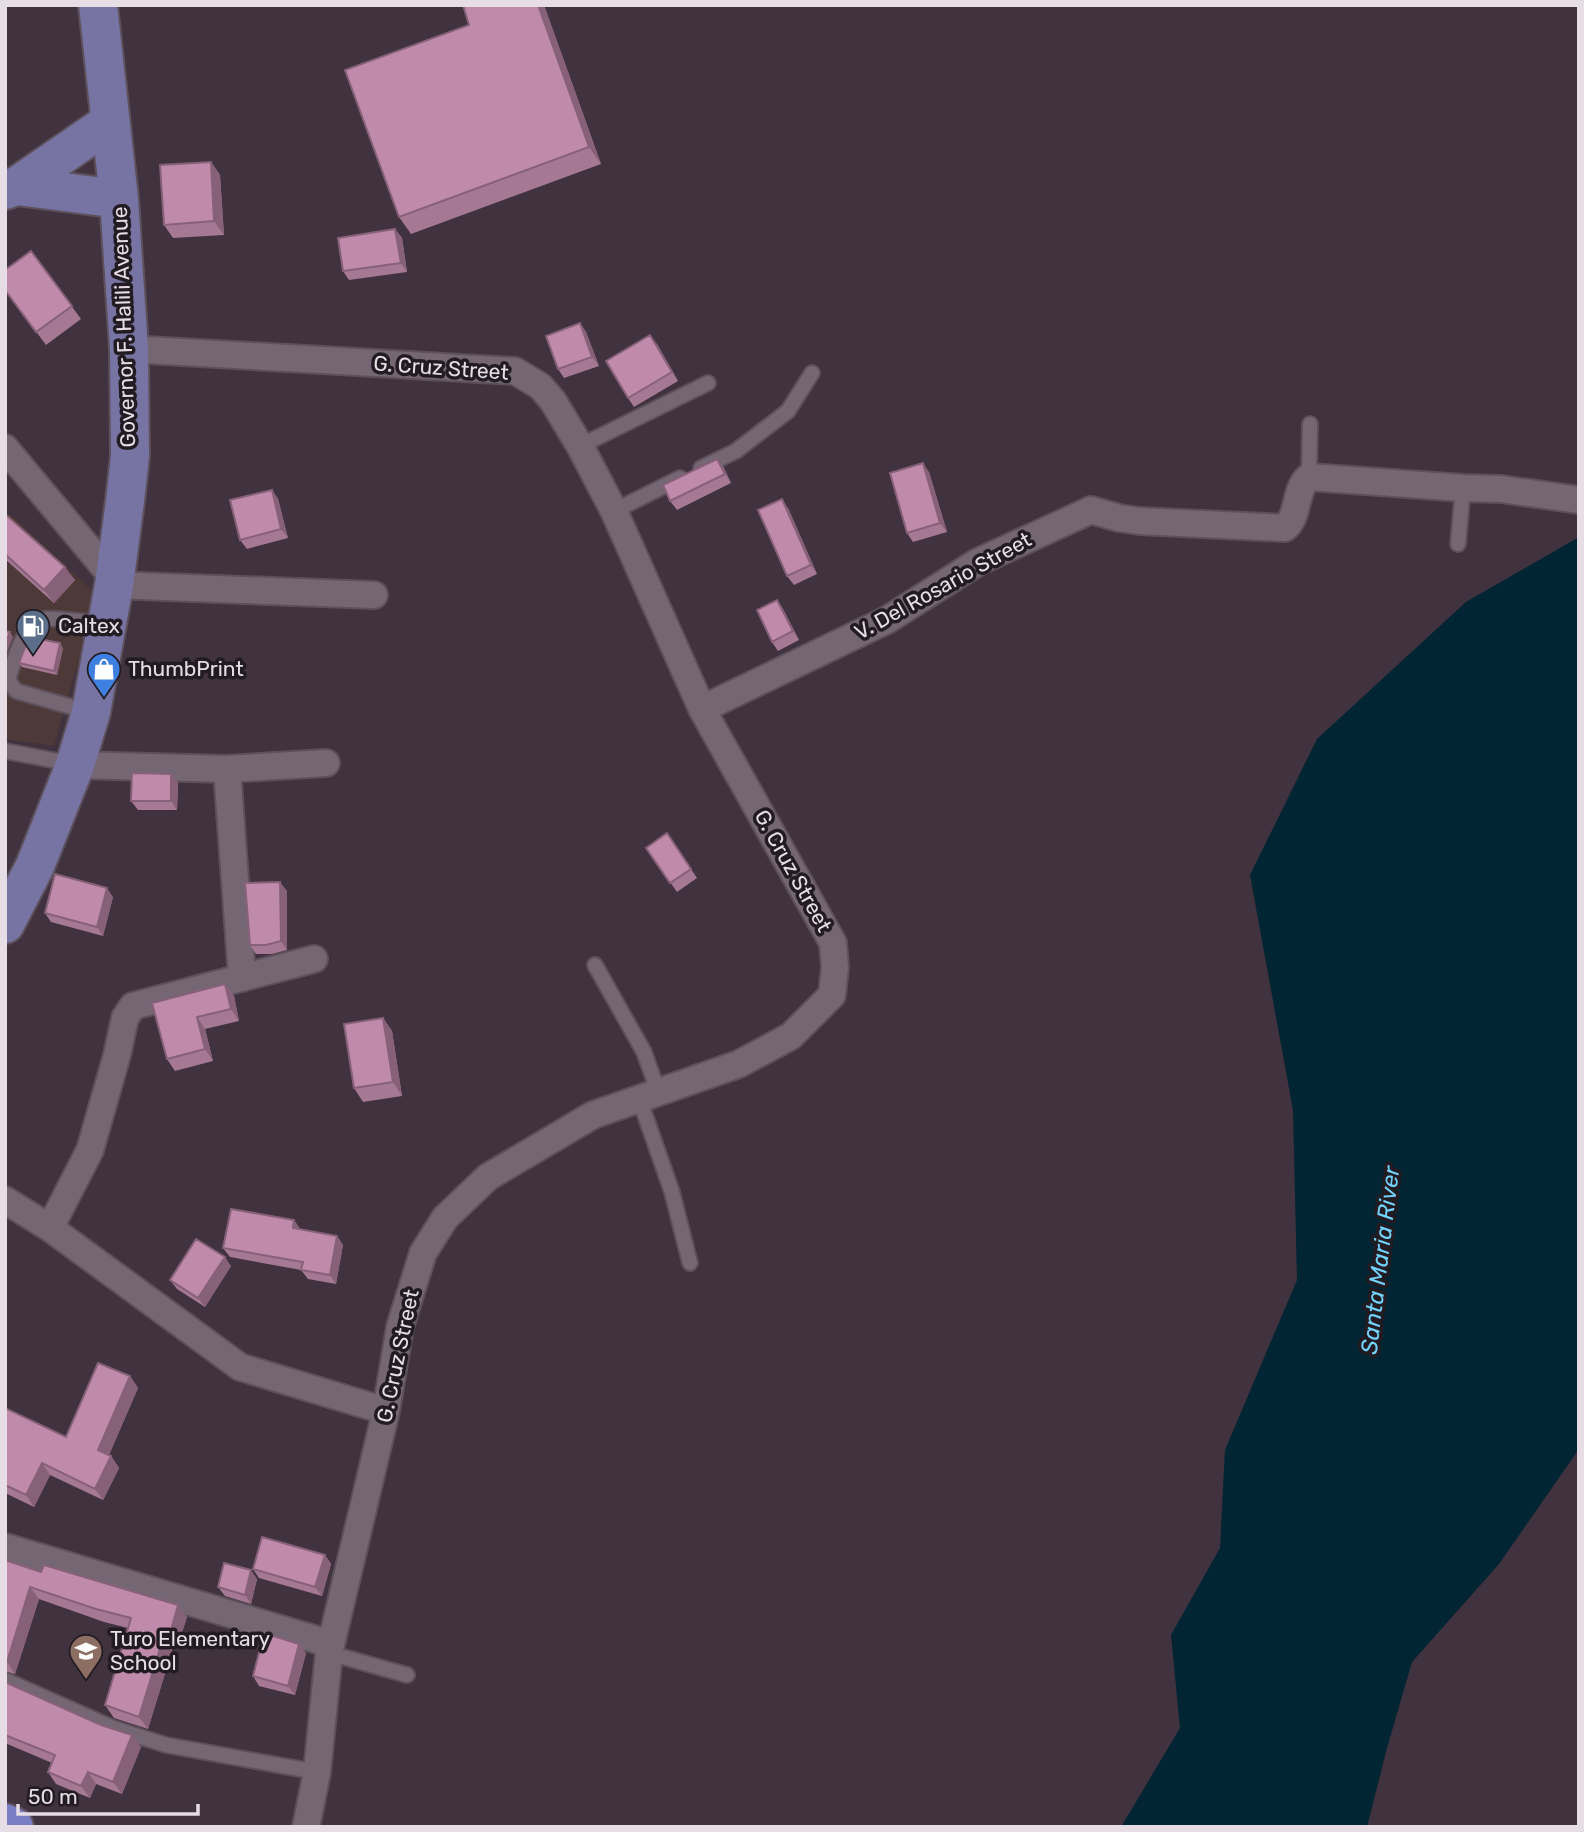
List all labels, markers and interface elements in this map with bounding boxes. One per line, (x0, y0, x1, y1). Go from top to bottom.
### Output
street label: Governor F. Halili Avenue (107, 206, 140, 448)
street label: G. Cruz Street (373, 350, 510, 385)
street label: V. Del Rosario Street (850, 527, 1035, 645)
fuel station icon: Caltex (14, 607, 52, 656)
place label: Caltex (58, 613, 120, 638)
shop icon: ThumbPrint (85, 650, 123, 699)
place label: ThumbPrint (128, 656, 244, 681)
street label: G. Cruz Street (750, 805, 837, 936)
water label: Santa Maria River (1355, 1163, 1406, 1356)
street label: G. Cruz Street (371, 1287, 424, 1425)
place label: Turo Elementary School (110, 1626, 270, 1675)
school or university icon: Turo Elementary School (67, 1632, 105, 1681)
scale bar (18, 1772, 198, 1816)
text: 50 m (28, 1784, 78, 1809)

